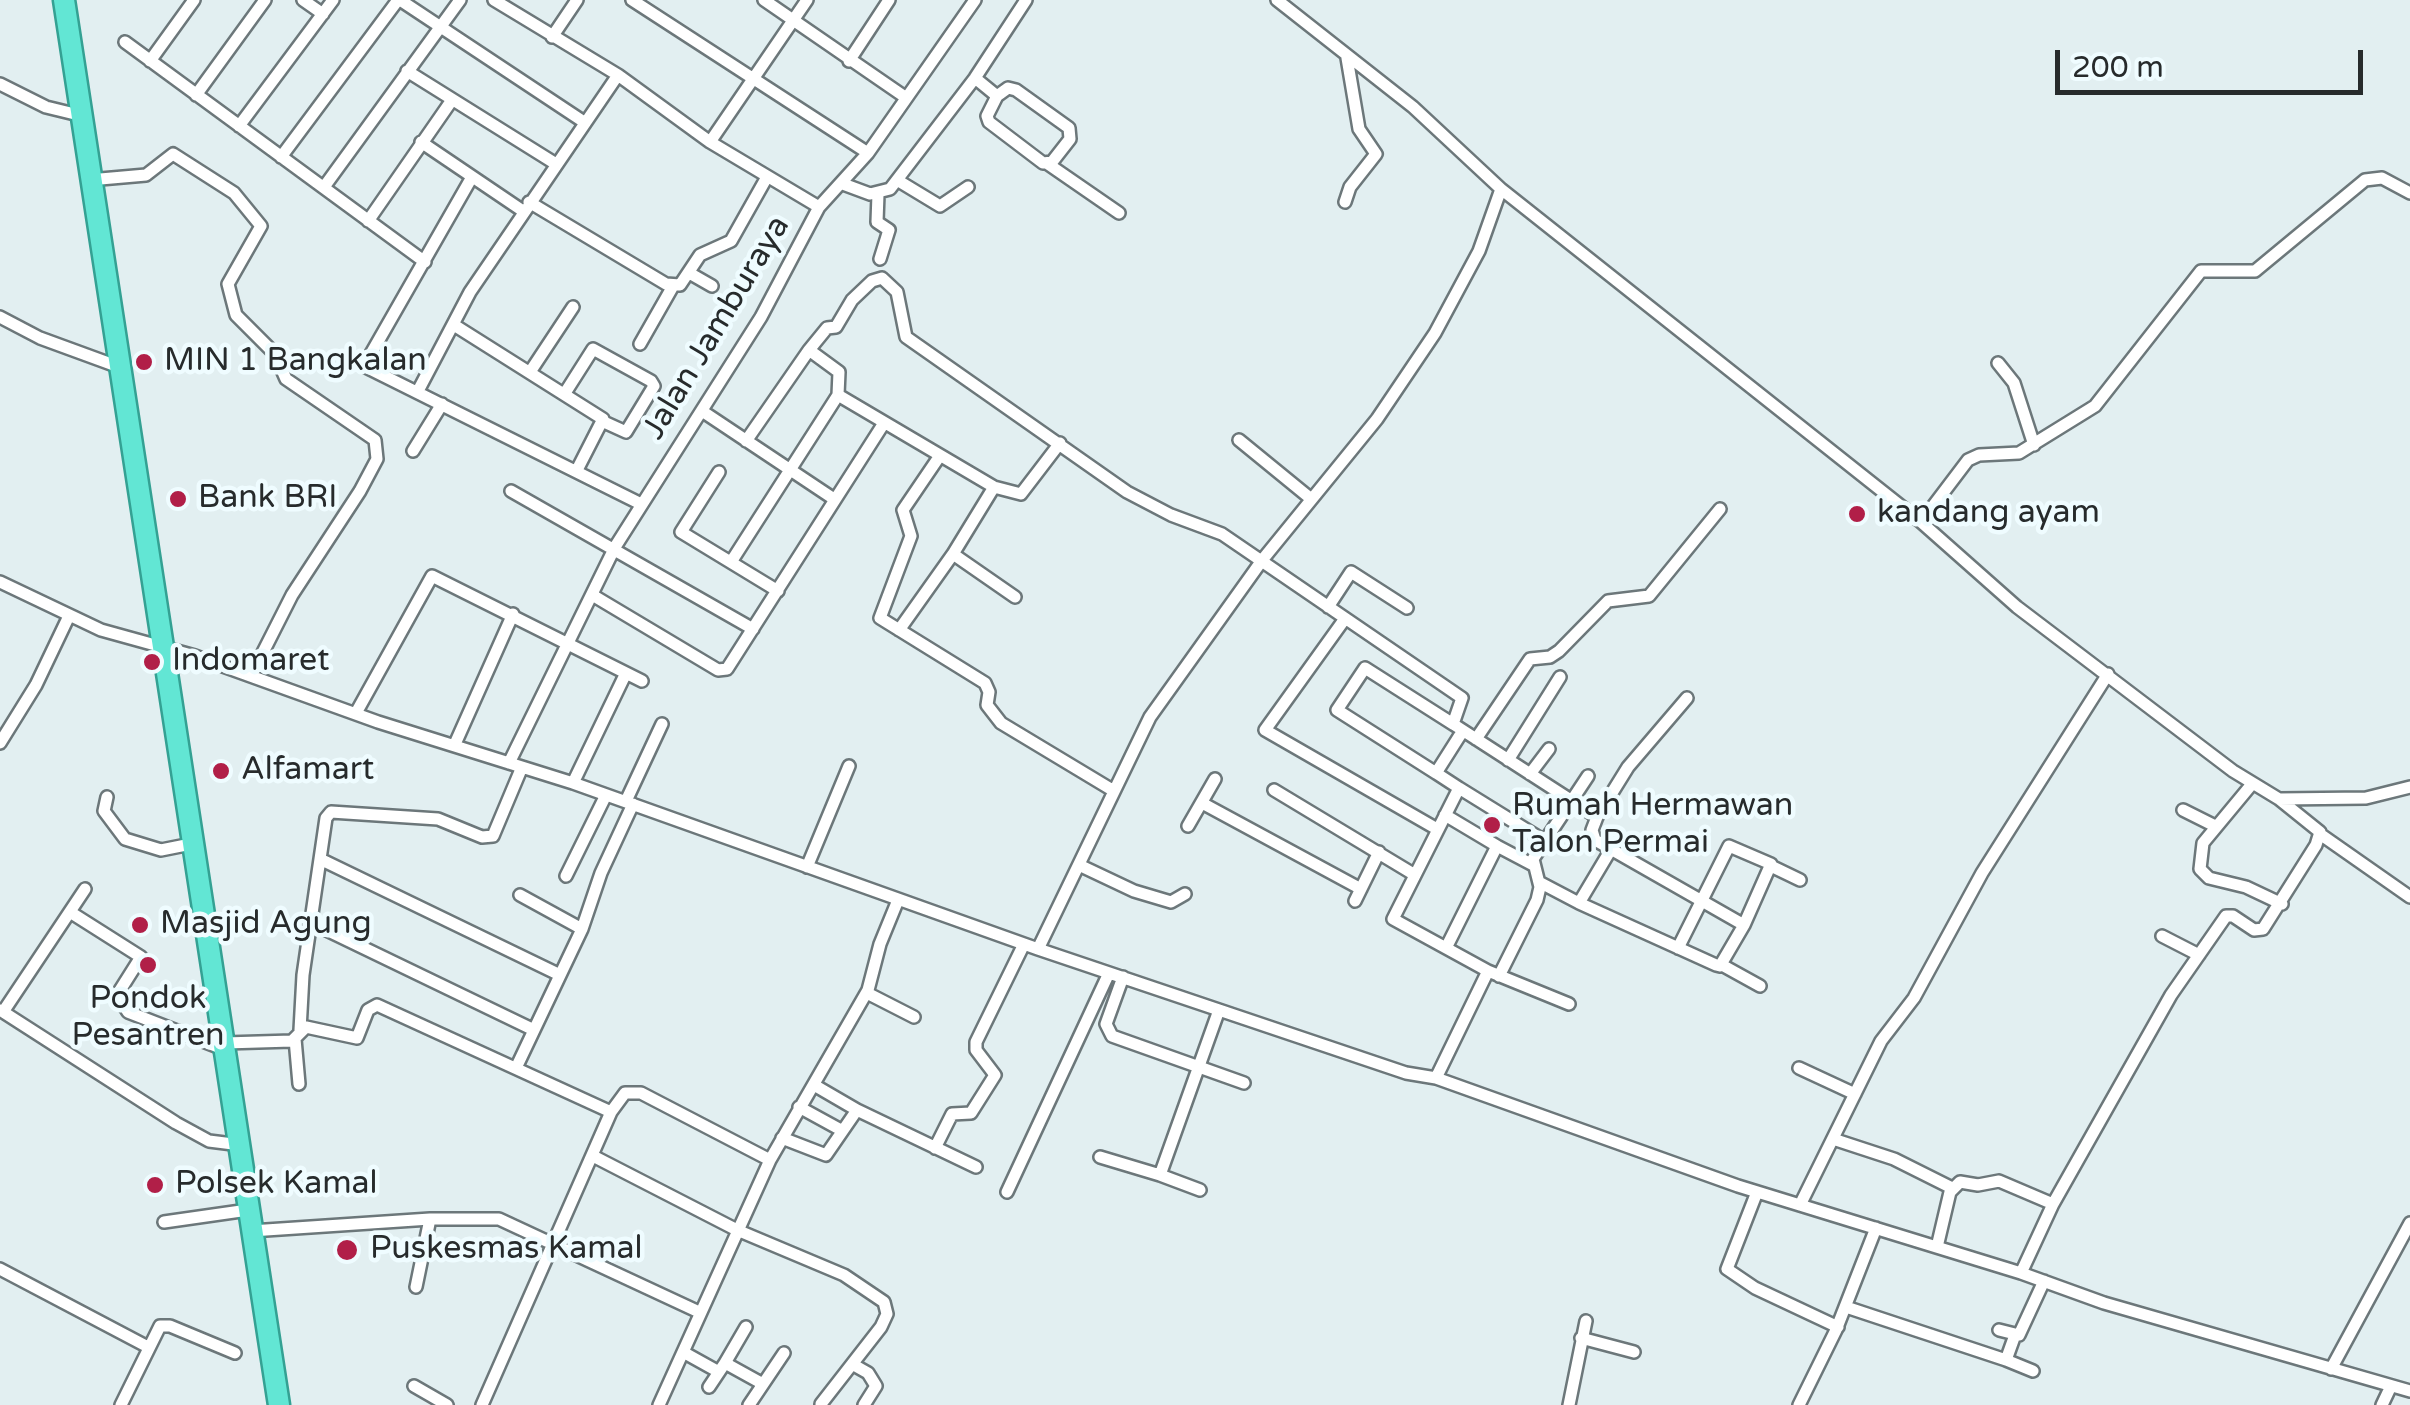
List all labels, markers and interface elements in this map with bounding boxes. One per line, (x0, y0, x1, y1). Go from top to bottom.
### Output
scale bar (2060, 30, 2368, 92)
text: 200 m (2072, 49, 2164, 86)
street label: Jalan Jamburaya (635, 209, 799, 447)
place label: MIN 1 Bangkalan (164, 343, 427, 381)
marker: MIN 1 Bangkalan (133, 351, 155, 373)
place label: Bank BRI (198, 480, 337, 518)
marker: Bank BRI (167, 488, 189, 510)
place label: kandang ayam (1877, 495, 2100, 533)
marker: kandang ayam (1846, 503, 1868, 525)
place label: Indomaret (172, 643, 329, 681)
marker: Indomaret (141, 651, 163, 673)
place label: Alfamart (241, 752, 374, 790)
marker: Alfamart (210, 760, 232, 782)
place label: Rumah Hermawan Talon Permai (1512, 788, 1793, 863)
marker: Rumah Hermawan Talon Permai (1481, 814, 1503, 836)
place label: Masjid Agung (160, 906, 372, 944)
marker: Masjid Agung (129, 914, 151, 936)
marker: Pondok Pesantren (137, 954, 159, 976)
place label: Pondok Pesantren (71, 981, 225, 1056)
place label: Polsek Kamal (175, 1166, 377, 1204)
marker: Polsek Kamal (144, 1174, 166, 1196)
place label: Puskesmas Kamal (370, 1231, 643, 1269)
marker: Puskesmas Kamal (334, 1237, 360, 1263)

